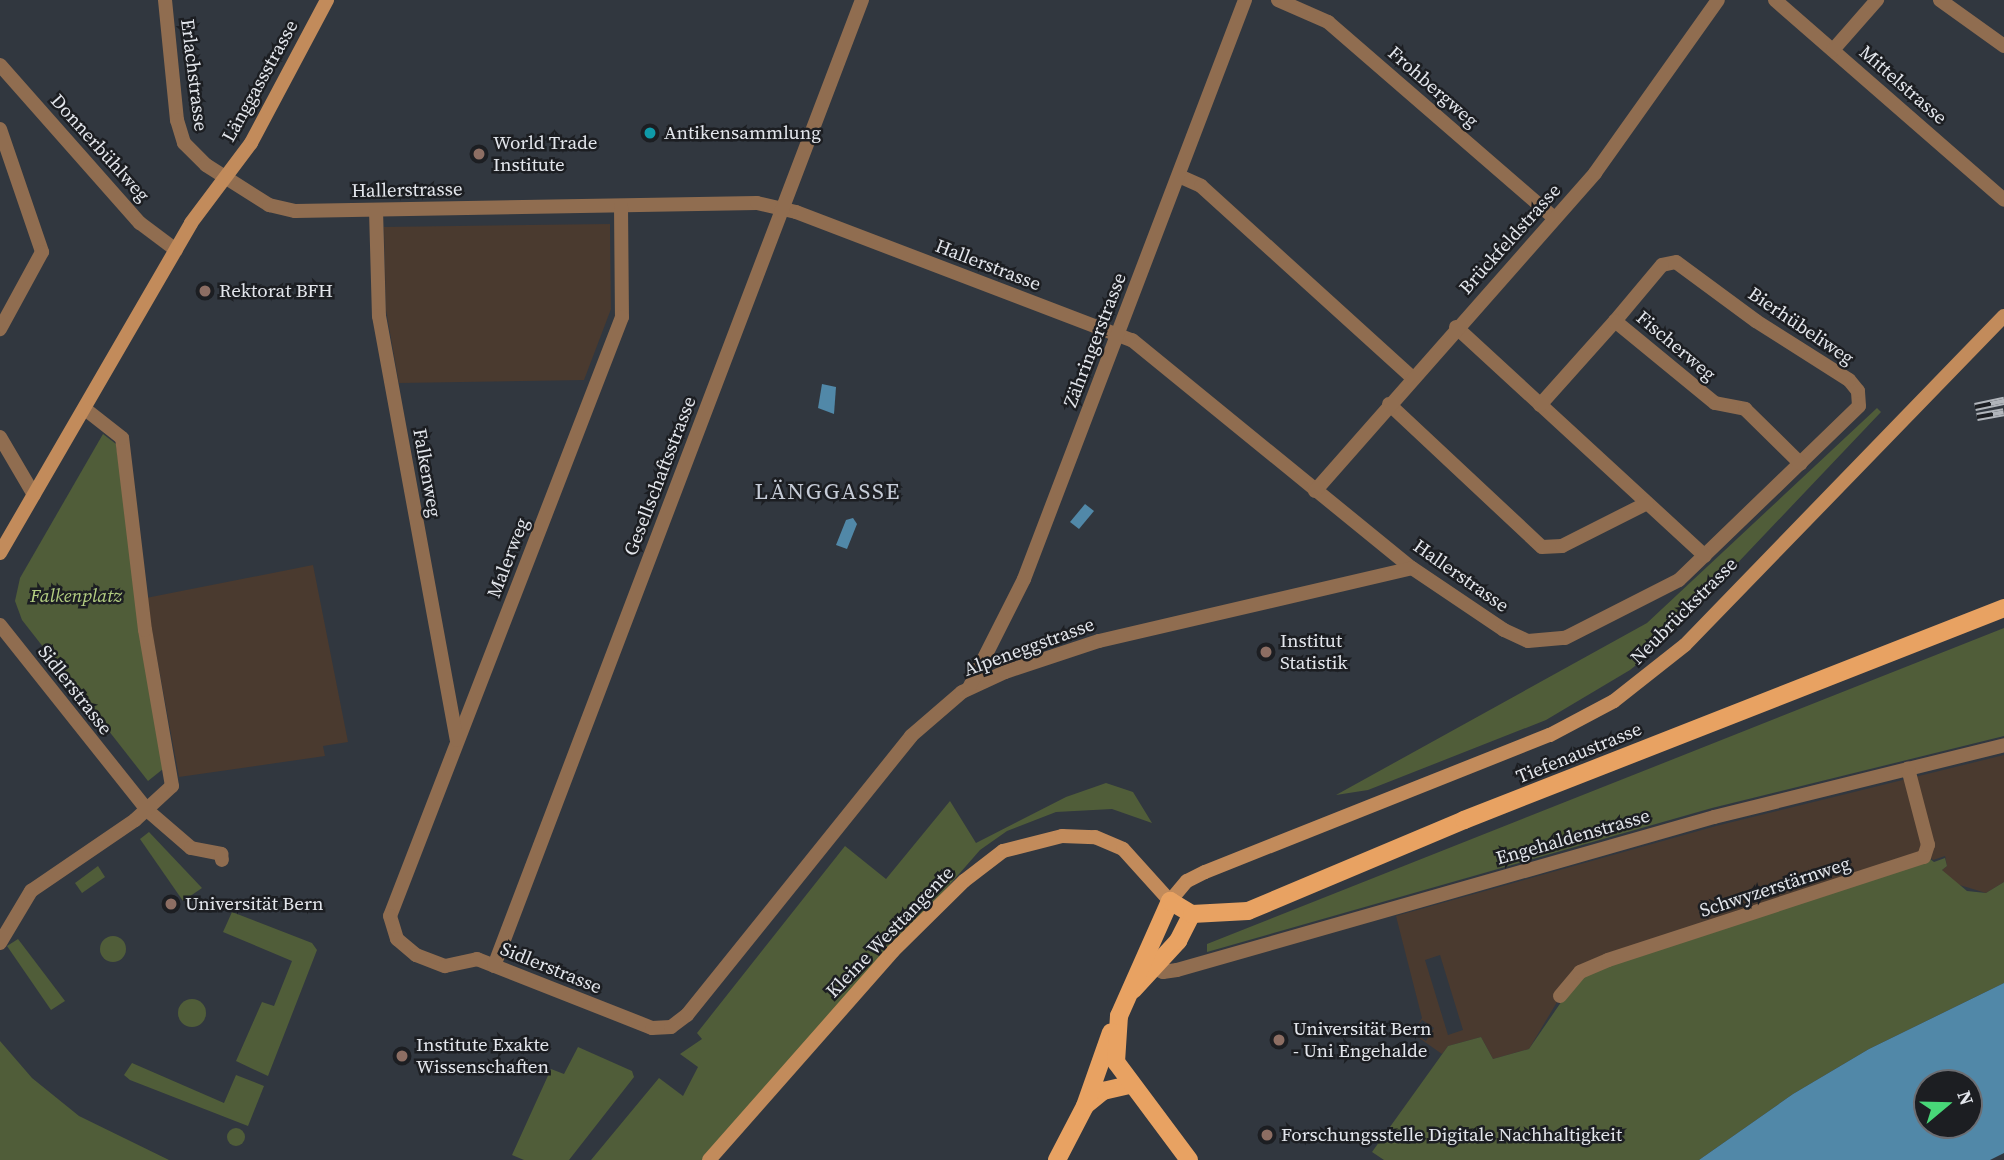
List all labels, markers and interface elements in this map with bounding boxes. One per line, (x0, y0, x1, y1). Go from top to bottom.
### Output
street label: Länggassstrasse (217, 16, 303, 146)
street label: Erlachstrasse (176, 18, 212, 132)
street label: Mittelstrasse (1855, 41, 1951, 129)
street label: Frohbergweg (1383, 42, 1483, 132)
street label: Donnerbühlweg (46, 90, 154, 206)
place label: Antikensammlung (664, 122, 821, 144)
marker: Antikensammlung (642, 125, 658, 141)
place label: World Trade Institute (493, 132, 598, 176)
marker: World Trade Institute (471, 146, 487, 162)
street label: Hallerstrasse (351, 178, 463, 202)
street label: Brückfeldstrasse (1454, 179, 1566, 299)
street label: Hallerstrasse (932, 234, 1044, 296)
street label: Zähringerstrasse (1059, 270, 1131, 410)
place label: Rektorat BFH (219, 280, 333, 302)
street label: Bierhübeliweg (1744, 282, 1858, 370)
marker: Rektorat BFH (197, 283, 213, 299)
street label: Fischerweg (1632, 306, 1720, 386)
street label: Gesellschaftsstrasse (619, 393, 701, 559)
street label: Falkenweg (408, 427, 446, 519)
district label: LÄNGGASSE (756, 477, 900, 505)
street label: Malerweg (482, 515, 534, 601)
street label: Hallerstrasse (1409, 535, 1513, 617)
street label: Neubrückstrasse (1626, 553, 1742, 669)
park label: Falkenplatz (30, 585, 122, 607)
street label: Alpeneggstrasse (961, 613, 1097, 681)
place label: Institut Statistik (1280, 630, 1348, 674)
street label: Sidlerstrasse (33, 641, 117, 739)
marker: Institut Statistik (1258, 644, 1274, 660)
street label: Tiefenaustrasse (1513, 717, 1645, 789)
street label: Engehaldenstrasse (1493, 804, 1653, 870)
street label: Schwyzerstärnweg (1697, 852, 1853, 922)
street label: Kleine Westtangente (821, 861, 959, 1003)
place label: Universität Bern (185, 893, 323, 915)
marker: Universität Bern (163, 896, 179, 912)
street label: Sidlerstrasse (497, 937, 605, 999)
place label: Universität Bern - Uni Engehalde (1293, 1018, 1431, 1062)
marker: Universität Bern - Uni Engehalde (1271, 1032, 1287, 1048)
place label: Institute Exakte Wissenschaften (416, 1034, 549, 1078)
marker: Institute Exakte Wissenschaften (394, 1048, 410, 1064)
north arrow (1913, 1069, 1983, 1139)
text: N (1951, 1087, 1981, 1109)
place label: Forschungsstelle Digitale Nachhaltigkeit (1281, 1124, 1622, 1146)
marker: Forschungsstelle Digitale Nachhaltigkeit (1259, 1127, 1275, 1143)

